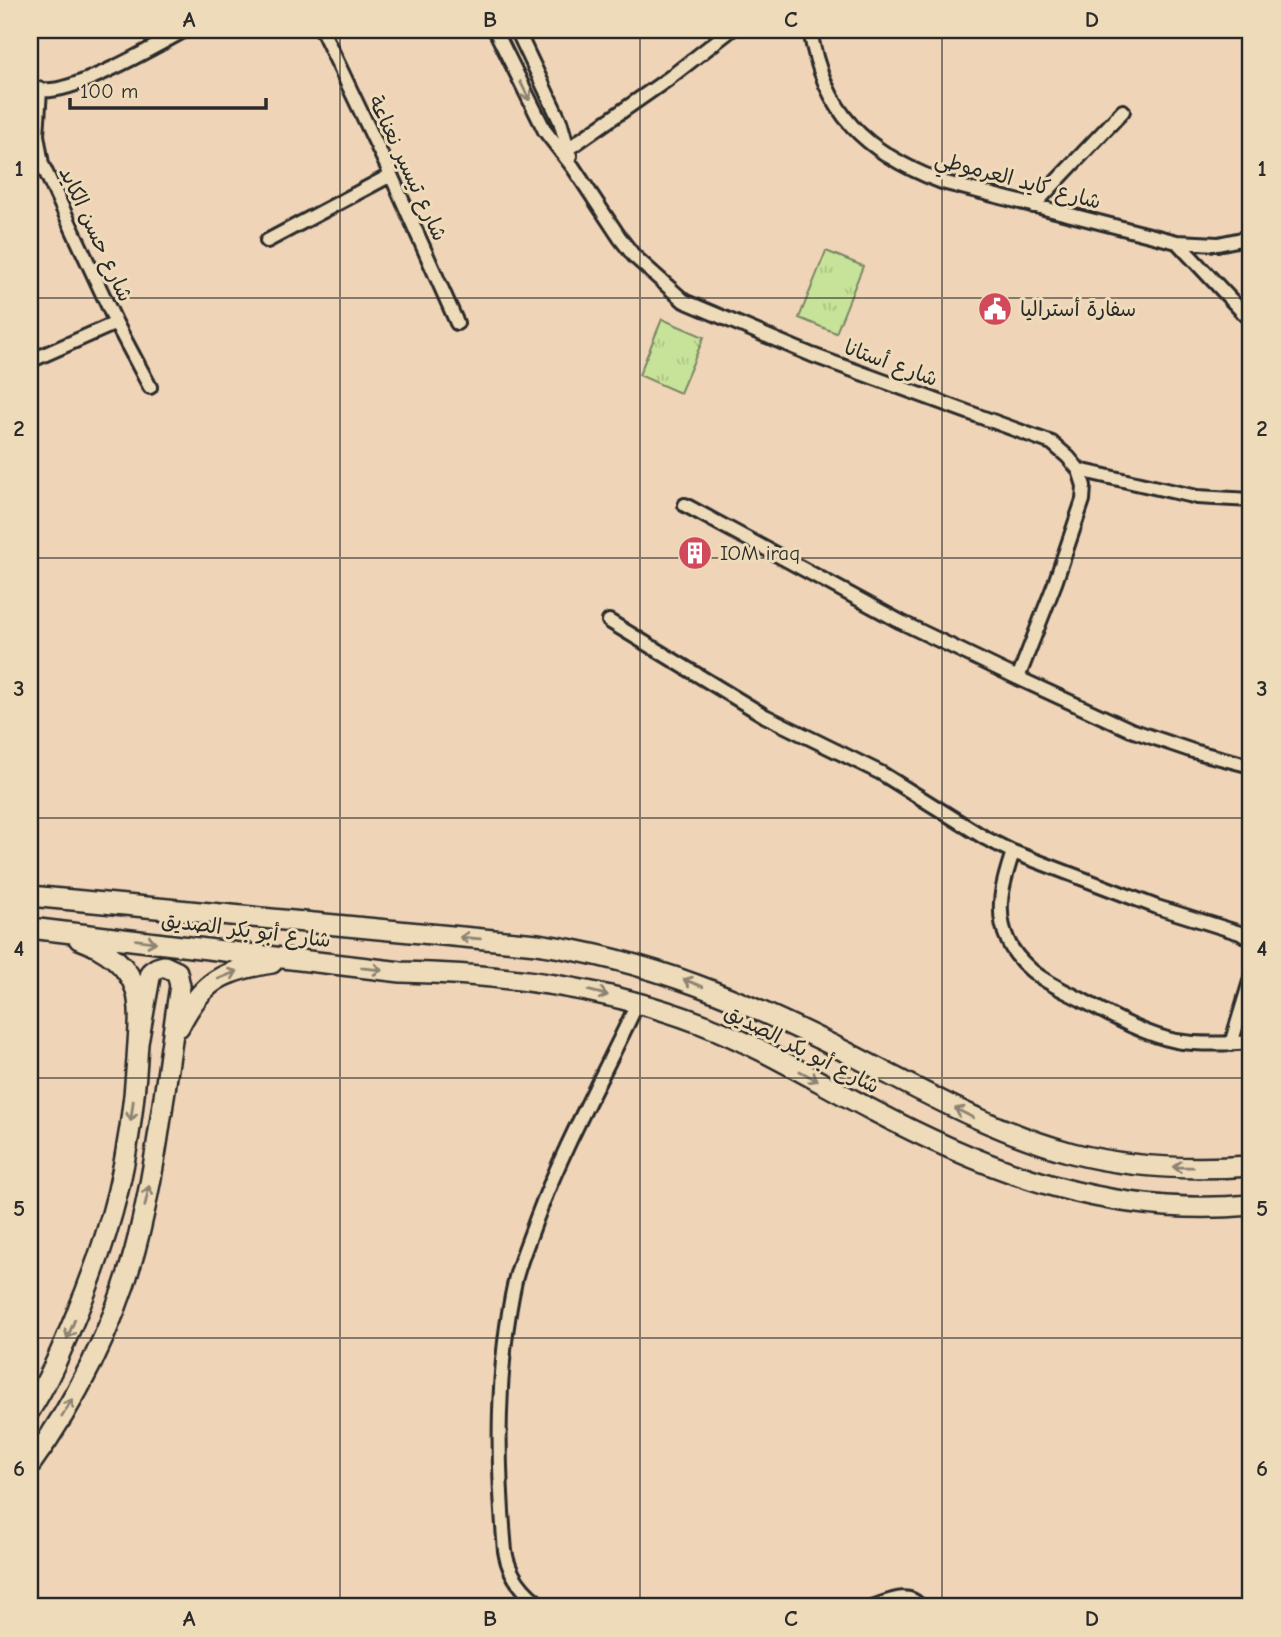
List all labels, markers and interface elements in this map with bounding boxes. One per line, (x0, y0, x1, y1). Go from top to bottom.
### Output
text: A (183, 6, 196, 33)
text: B (483, 6, 497, 33)
text: C (784, 6, 798, 33)
text: D (1085, 6, 1099, 33)
scale bar (70, 66, 266, 110)
text: 100 m (80, 79, 138, 103)
one-way arrow (519, 80, 533, 101)
street label: شارع تيسير نعناعة (361, 91, 452, 246)
street label: شارع كايد العرموطي (931, 146, 1104, 220)
text: 1 (14, 155, 24, 182)
text: 1 (1257, 155, 1267, 182)
street label: شارع حسن الكايد (51, 163, 138, 307)
public building icon: سفارة أستراليا (976, 290, 1014, 328)
place label: سفارة أستراليا (1020, 297, 1136, 321)
street label: شارع أستانا (840, 335, 941, 394)
text: 2 (13, 415, 25, 442)
text: 2 (1256, 415, 1268, 442)
building icon: IOM iraq (676, 534, 714, 572)
place label: IOM iraq (720, 541, 800, 565)
text: 3 (13, 675, 25, 702)
text: 3 (1256, 675, 1268, 702)
street label: شارع أبو بكر الصديق (160, 908, 332, 955)
one-way arrow (460, 932, 482, 945)
one-way arrow (134, 934, 157, 947)
text: 4 (14, 935, 25, 962)
text: 4 (1257, 935, 1268, 962)
one-way arrow (360, 962, 383, 975)
one-way arrow (217, 967, 238, 980)
one-way arrow (682, 976, 704, 988)
one-way arrow (586, 987, 609, 1001)
street label: شارع أبو بكر الصديق (719, 1000, 883, 1101)
one-way arrow (798, 1069, 818, 1083)
one-way arrow (125, 1099, 138, 1121)
one-way arrow (954, 1105, 975, 1119)
one-way arrow (1172, 1160, 1195, 1174)
one-way arrow (141, 1185, 155, 1208)
text: 5 (13, 1195, 25, 1222)
text: 5 (1256, 1195, 1268, 1222)
one-way arrow (63, 1317, 76, 1339)
one-way arrow (60, 1398, 74, 1418)
text: 6 (13, 1455, 25, 1482)
text: 6 (1256, 1455, 1268, 1482)
text: A (183, 1605, 196, 1632)
text: B (483, 1605, 497, 1632)
text: C (784, 1605, 798, 1632)
text: D (1085, 1605, 1099, 1632)

